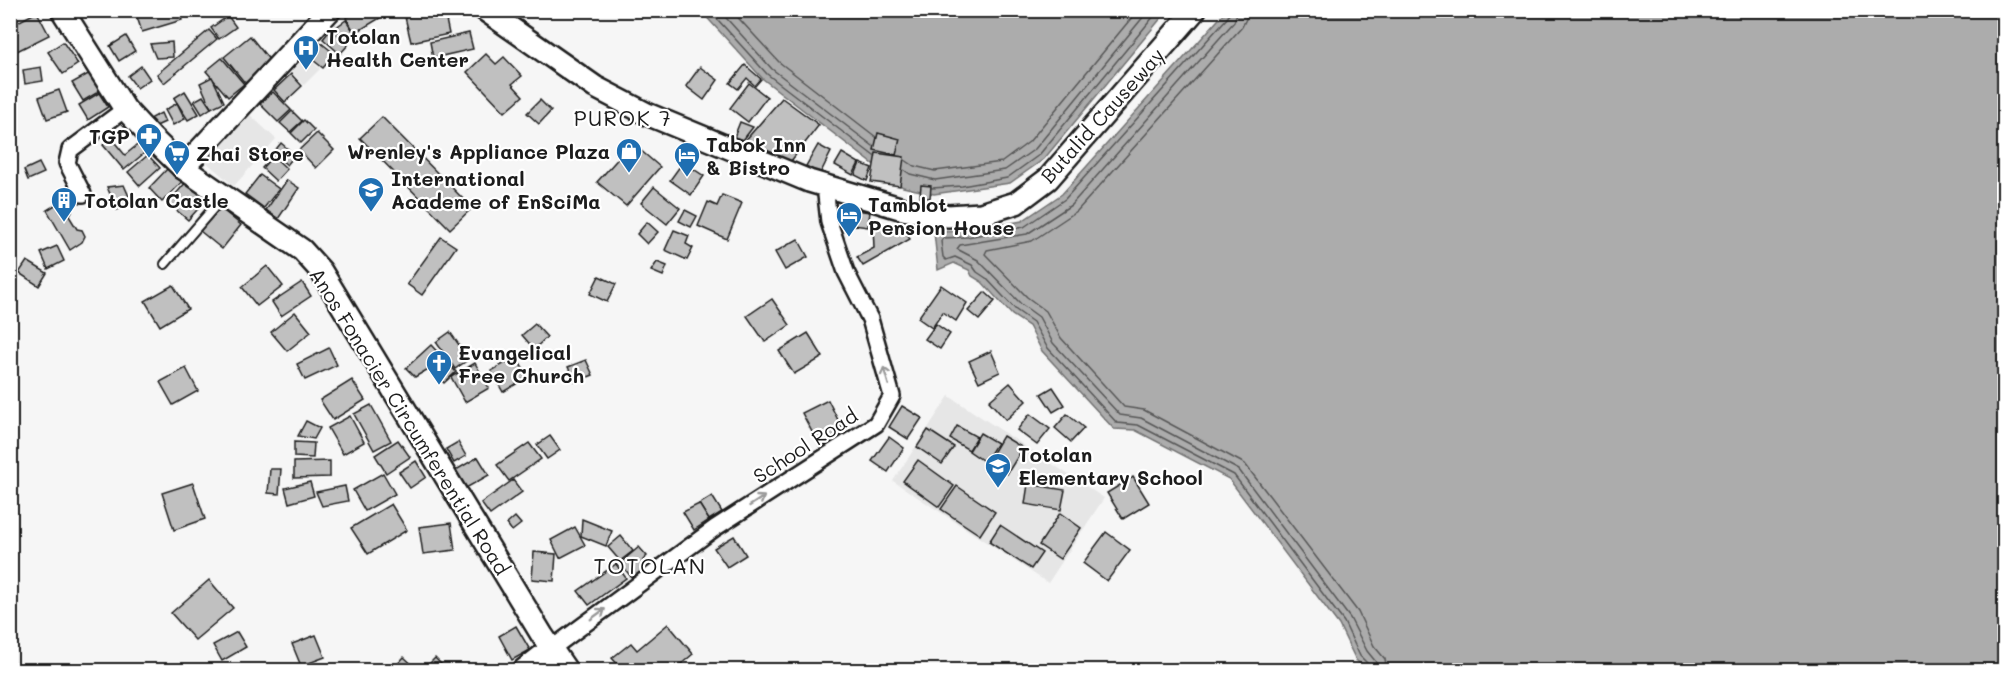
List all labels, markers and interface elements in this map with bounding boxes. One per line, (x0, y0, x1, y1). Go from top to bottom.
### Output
place label: Totolan Health Center (326, 23, 469, 72)
hospital icon: Totolan Health Center (291, 33, 321, 71)
street label: Butalid Causeway (1034, 42, 1170, 188)
district label: PUROK 7 (574, 104, 672, 131)
pharmacy icon: TGP (134, 121, 164, 159)
place label: TGP (89, 123, 130, 149)
place label: Tabok Inn & Bistro (706, 131, 806, 180)
shop icon: Wrenley's Appliance Plaza (614, 136, 644, 174)
supermarket icon: Zhai Store (162, 138, 192, 176)
place label: Wrenley's Appliance Plaza (347, 138, 610, 164)
place label: Zhai Store (196, 140, 304, 166)
hotel icon: Tabok Inn & Bistro (672, 140, 702, 178)
place label: International Academe of EnSciMa (391, 165, 601, 214)
school or university icon: International Academe of EnSciMa (356, 175, 386, 213)
building icon: Totolan Castle (49, 185, 79, 223)
place label: Totolan Castle (84, 187, 229, 213)
place label: Tamblot Pension House (868, 191, 1014, 240)
hotel icon: Tamblot Pension House (834, 200, 864, 238)
street label: Anos Fonacier Circumferential Road (304, 263, 516, 579)
place label: Evangelical Free Church (458, 339, 584, 388)
church icon: Evangelical Free Church (424, 348, 454, 386)
one-way arrow (880, 367, 891, 386)
street label: School Road (748, 402, 862, 488)
place label: Totolan Elementary School (1018, 441, 1203, 490)
school or university icon: Totolan Elementary School (983, 451, 1013, 489)
one-way arrow (748, 495, 765, 507)
district label: TOTOLAN (594, 551, 706, 580)
one-way arrow (590, 608, 606, 620)

